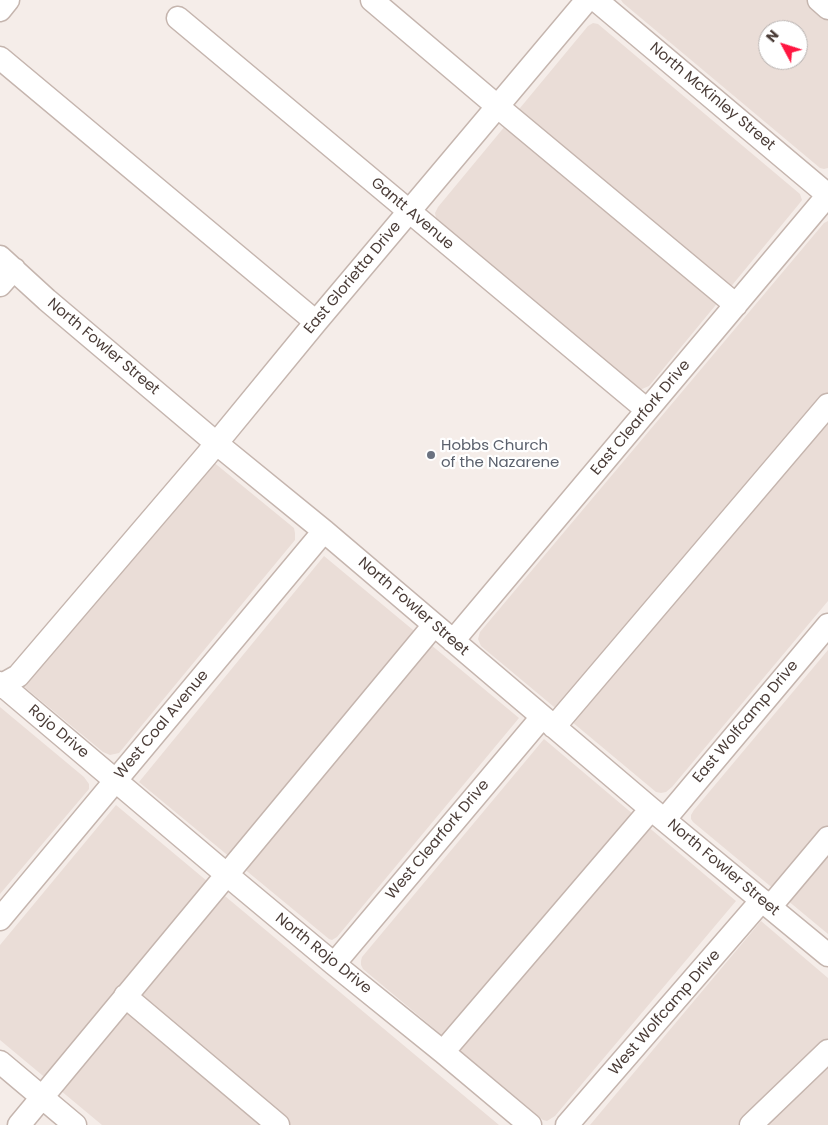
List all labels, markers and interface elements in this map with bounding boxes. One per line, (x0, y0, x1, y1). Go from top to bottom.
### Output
north arrow (758, 20, 808, 70)
text: N (761, 26, 783, 46)
street label: North McKinley Street (646, 39, 778, 155)
street label: Gantt Avenue (367, 174, 457, 254)
street label: East Glorietta Drive (301, 218, 405, 338)
street label: North Fowler Street (43, 295, 163, 399)
street label: East Clearfork Drive (588, 357, 694, 479)
place label: Hobbs Church of the Nazarene (441, 437, 559, 472)
marker: Hobbs Church of the Nazarene (425, 449, 437, 461)
street label: North Fowler Street (354, 554, 472, 660)
street label: East Wolfcamp Drive (689, 657, 803, 787)
street label: West Coal Avenue (111, 667, 213, 783)
street label: Rojo Drive (24, 701, 92, 763)
street label: West Clearfork Drive (383, 776, 493, 904)
street label: North Fowler Street (663, 816, 783, 920)
street label: North Rojo Drive (271, 910, 375, 998)
street label: West Wolfcamp Drive (606, 947, 724, 1079)

